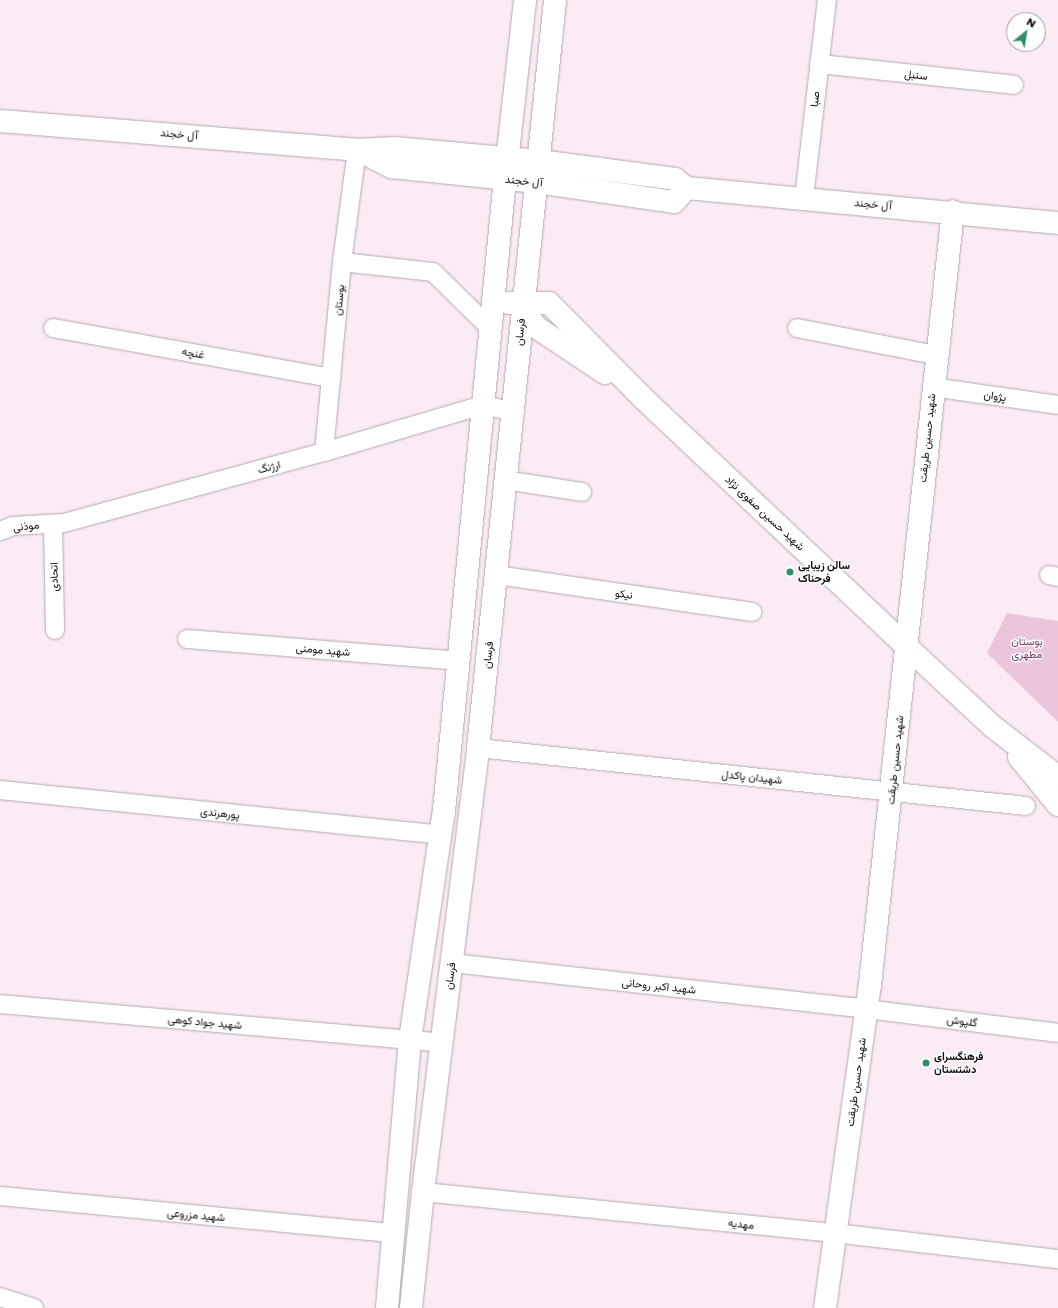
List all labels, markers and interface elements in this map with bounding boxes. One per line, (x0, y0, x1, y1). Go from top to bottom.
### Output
north arrow (1006, 12, 1046, 52)
text: N (1024, 13, 1039, 31)
street label: سنبل (904, 67, 928, 83)
street label: صبا (808, 90, 822, 108)
street label: آل خجند (160, 126, 198, 142)
street label: آل خجند (505, 172, 543, 190)
street label: آل خجند (854, 196, 892, 212)
street label: بوستان (331, 284, 347, 316)
street label: فرسان (512, 318, 528, 346)
street label: غنچه (181, 345, 205, 361)
street label: پژوان (983, 388, 1007, 404)
street label: شهید حسین طریقت (916, 393, 938, 483)
street label: ارژنگ (256, 458, 282, 476)
street label: شهید حسین صفوی نژاد (723, 473, 807, 553)
street label: موذنی (12, 518, 40, 534)
place label: سالن زیبایی فرحناک (798, 559, 850, 585)
street label: اتحادی (47, 562, 61, 592)
marker: سالن زیبایی فرحناک (785, 567, 795, 577)
street label: نیکو (614, 586, 634, 602)
park label: بوستان مطهری (1011, 635, 1043, 661)
street label: شهید مومنی (295, 641, 351, 659)
street label: فرسان (480, 641, 496, 669)
street label: شهید حسین طریقت (884, 715, 906, 805)
street label: شهیدان پاکدل (721, 767, 783, 787)
street label: پورهرندی (200, 804, 240, 822)
street label: فرسان (442, 962, 458, 990)
street label: شهید اکبر روحانی (621, 976, 697, 996)
street label: شهید جواد کوهی (167, 1012, 243, 1032)
street label: گلپوش (946, 1013, 978, 1029)
street label: شهید حسین طریقت (843, 1037, 869, 1127)
place label: فرهنگسرای دشتستان (934, 1050, 983, 1076)
marker: فرهنگسرای دشتستان (921, 1058, 931, 1068)
street label: شهید مزروعی (166, 1206, 226, 1224)
street label: مهدیه (727, 1216, 755, 1232)

